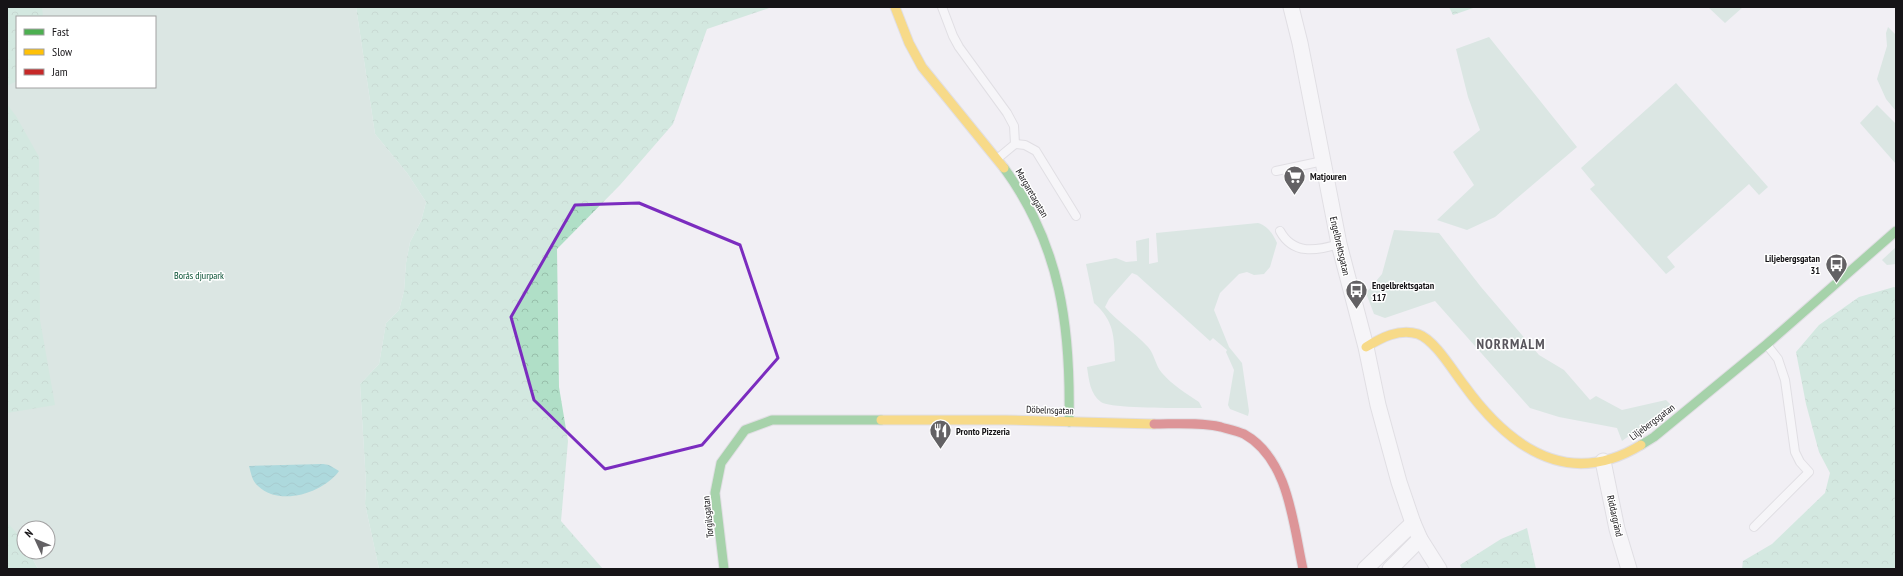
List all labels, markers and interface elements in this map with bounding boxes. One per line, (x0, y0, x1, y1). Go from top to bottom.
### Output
legend (16, 16, 156, 88)
text: Fast (52, 24, 70, 39)
text: Slow (52, 44, 73, 59)
text: Jam (51, 64, 68, 79)
supermarket icon: Matjouren (1281, 163, 1307, 196)
street label: Margaretagatan (1013, 166, 1051, 220)
place label: Matjouren (1310, 170, 1347, 183)
street label: Engelbrektsgatan (1327, 215, 1353, 277)
bus stop icon: Liljebergsgatan 31 (1823, 251, 1849, 284)
place label: Liljebergsgatan 31 (1765, 252, 1820, 277)
park label: Borås djurpark (174, 269, 224, 282)
bus stop icon: Engelbrektsgatan 117 (1343, 278, 1369, 311)
place label: Engelbrektsgatan 117 (1372, 279, 1435, 304)
district label: NORRMALM (1477, 335, 1545, 353)
street label: Liljebergsgatan (1627, 401, 1677, 443)
street label: Döbelnsgatan (1026, 403, 1074, 417)
restaurant icon: Pronto Pizzeria (928, 418, 954, 451)
place label: Pronto Pizzeria (956, 425, 1010, 438)
street label: Riddargränd (1604, 494, 1626, 538)
street label: Torgilsgatan (699, 495, 717, 539)
north arrow (16, 520, 56, 560)
text: N (22, 526, 36, 540)

